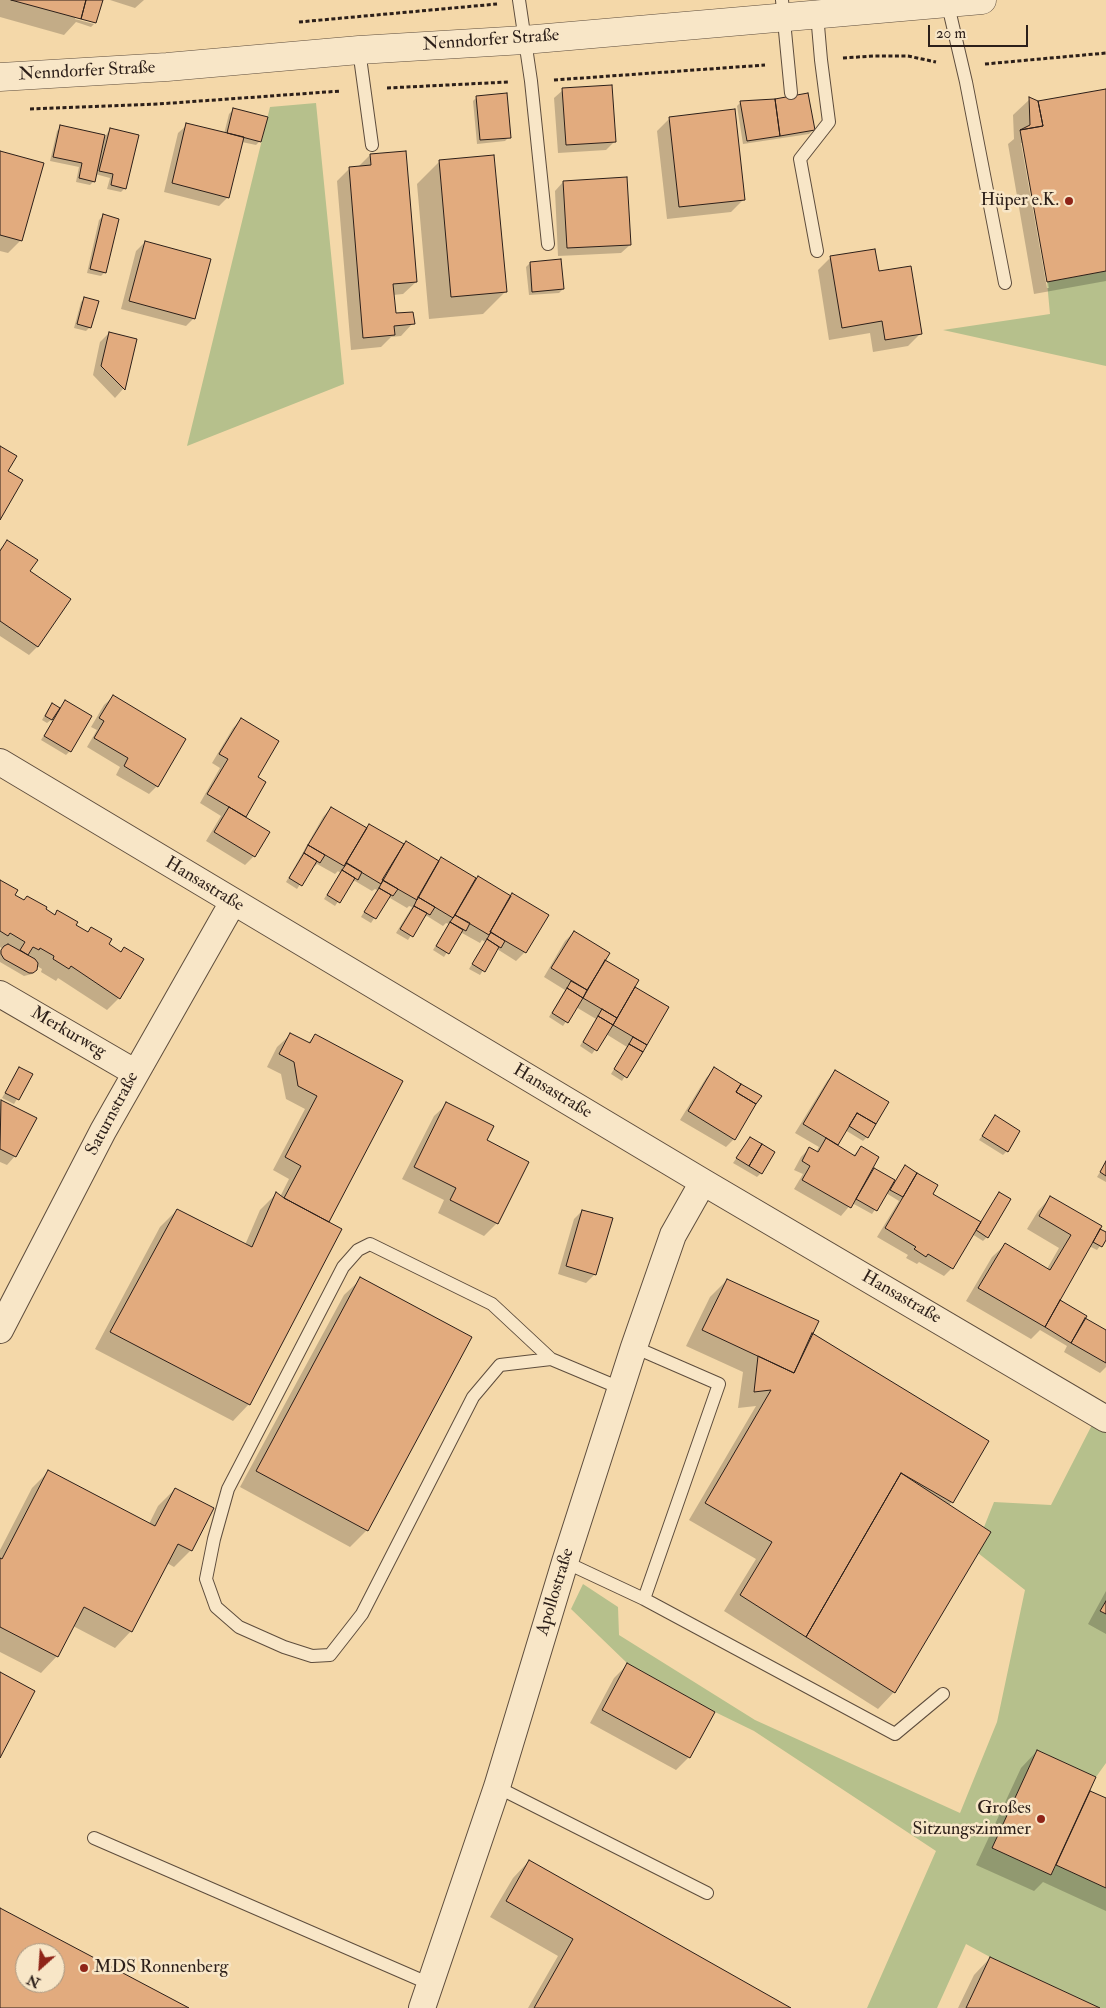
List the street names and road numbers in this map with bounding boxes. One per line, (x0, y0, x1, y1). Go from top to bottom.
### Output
street label: Nenndorfer Straße (422, 25, 560, 57)
street label: Nenndorfer Straße (18, 58, 156, 86)
street label: Hansastraße (161, 853, 247, 917)
street label: Merkurweg (27, 1003, 109, 1063)
street label: Hansastraße (509, 1060, 595, 1124)
street label: Saturnstraße (82, 1068, 144, 1160)
street label: Hansastraße (857, 1267, 945, 1329)
street label: Apollostraße (532, 1546, 580, 1638)

